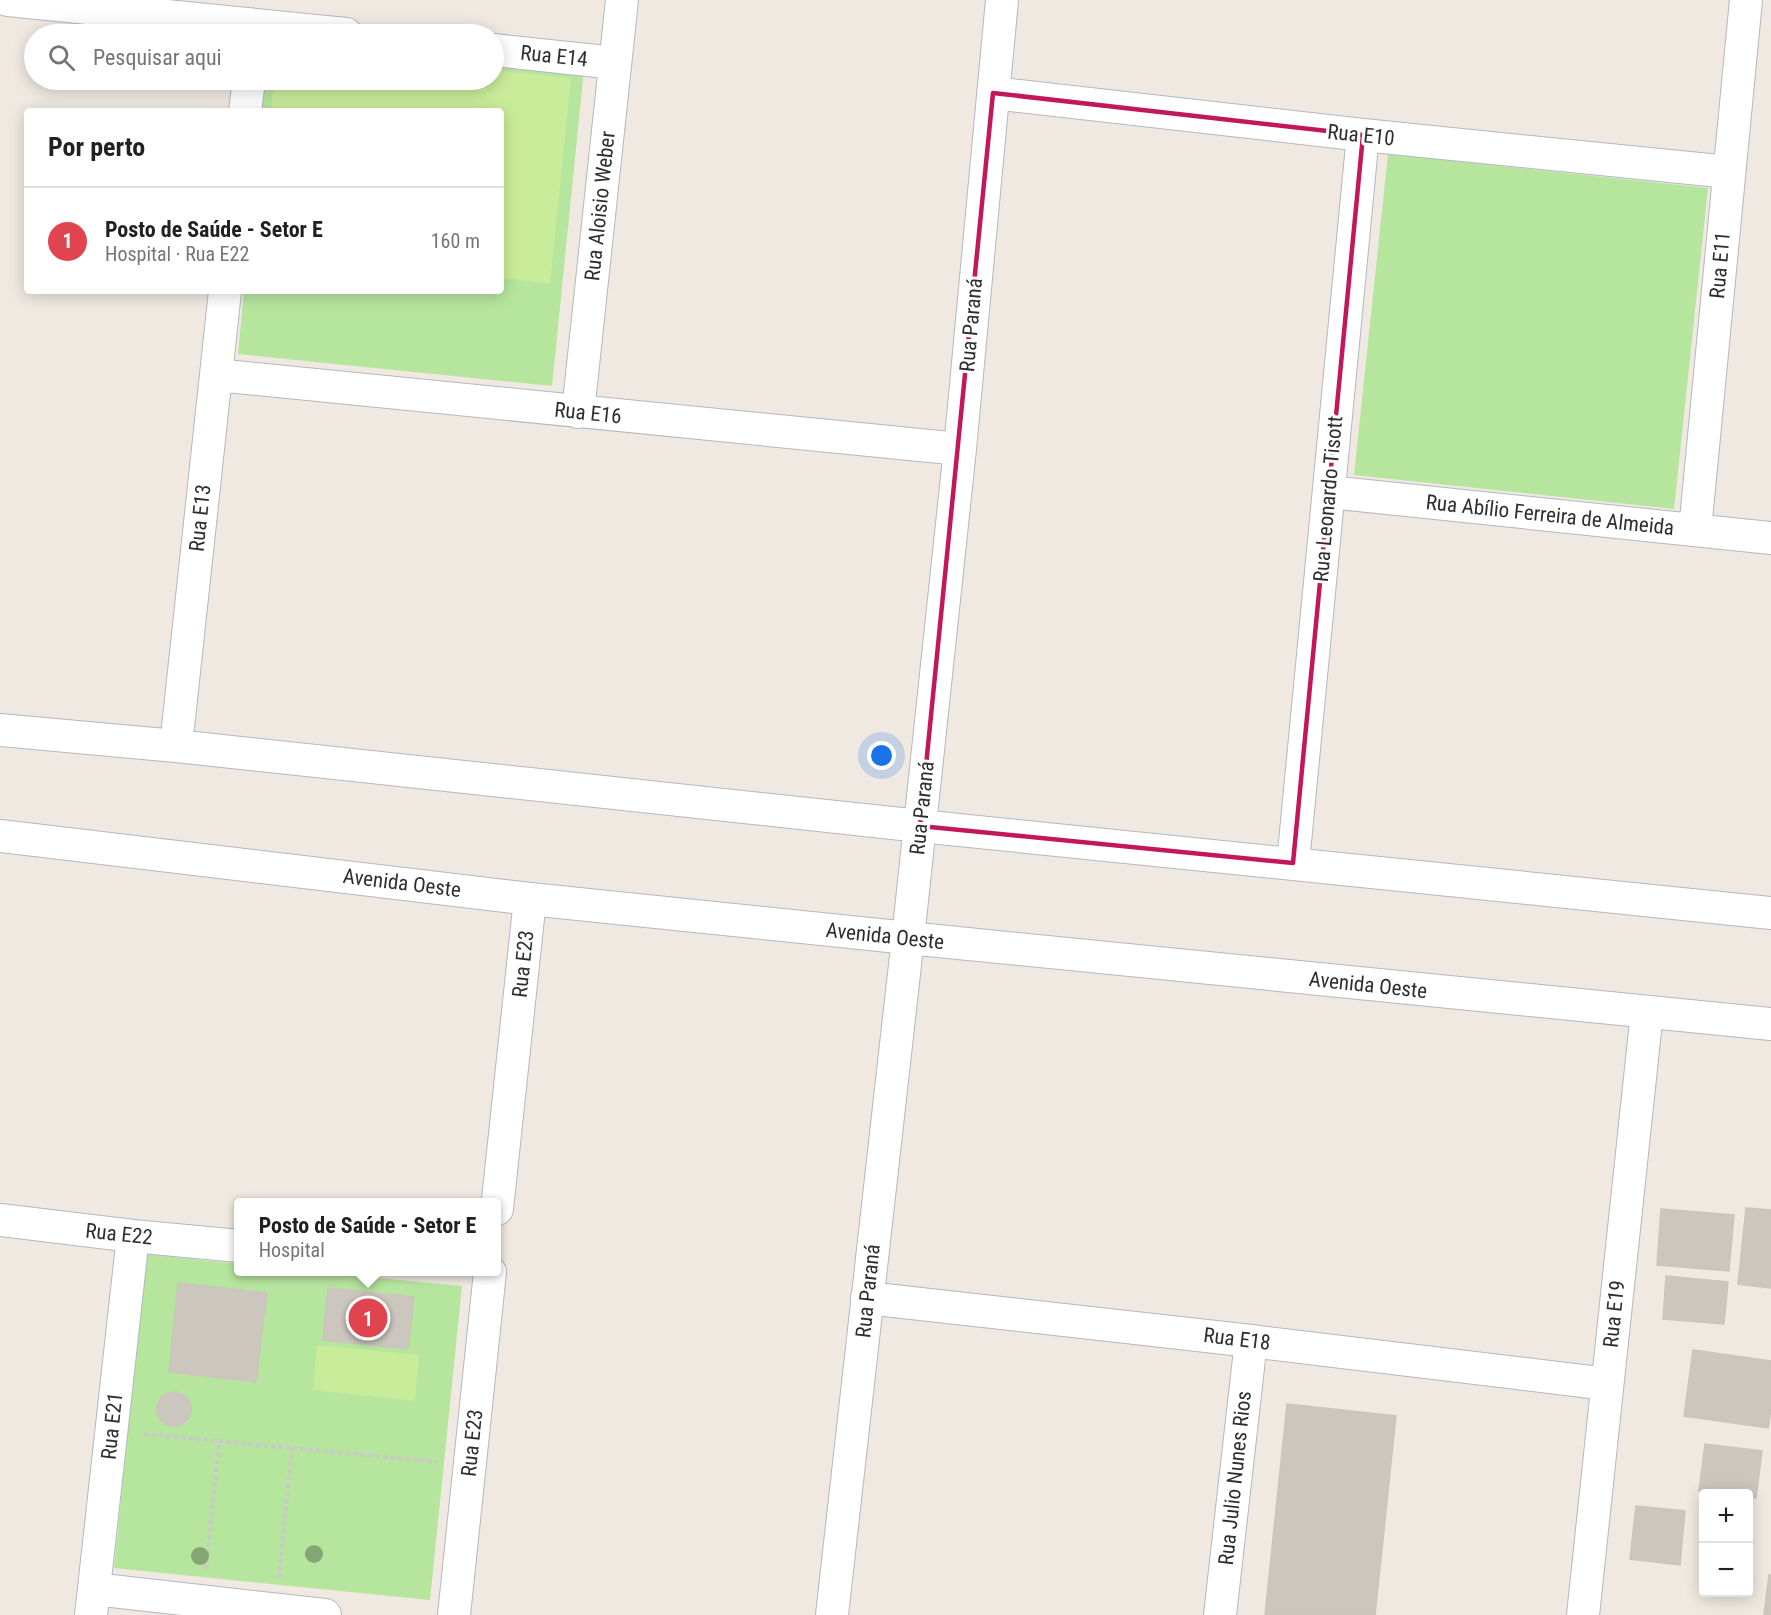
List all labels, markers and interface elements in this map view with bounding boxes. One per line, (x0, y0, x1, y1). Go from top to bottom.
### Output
search box (24, 24, 504, 90)
icon: search (45, 41, 78, 74)
street label: Rua E14 (519, 41, 589, 71)
text: Pesquisar aqui (93, 45, 222, 70)
street label: Rua E10 (1326, 120, 1396, 150)
street label: Rua Aloisio Weber (580, 130, 620, 282)
text: Por perto (48, 132, 145, 162)
text: Posto de Saúde - Setor E (105, 217, 323, 242)
text: 1 (62, 229, 73, 253)
text: 160 m (431, 229, 480, 253)
street label: Rua E11 (1705, 230, 1735, 300)
text: Hospital · Rua E22 (105, 242, 249, 266)
street label: Rua Paraná (955, 277, 987, 373)
street label: Rua E16 (553, 398, 623, 428)
street label: Rua Leonardo Tisott (1309, 415, 1347, 583)
street label: Rua E13 (185, 483, 215, 553)
street label: Rua Abílio Ferreira de Almeida (1425, 490, 1675, 540)
your location (867, 741, 896, 770)
street label: Rua Paraná (905, 760, 939, 856)
street label: Avenida Oeste (342, 864, 463, 902)
street label: Avenida Oeste (825, 918, 945, 954)
street label: Rua E23 (508, 929, 538, 999)
street label: Avenida Oeste (1308, 967, 1428, 1003)
popup (234, 1198, 501, 1276)
text: Posto de Saúde - Setor E (259, 1213, 476, 1238)
street label: Rua E22 (84, 1219, 154, 1249)
text: Hospital (259, 1238, 325, 1262)
street label: Rua Paraná (851, 1243, 885, 1339)
street label: Rua E19 (1599, 1279, 1629, 1349)
pin: 1 (348, 1296, 388, 1340)
street label: Rua E18 (1202, 1323, 1272, 1355)
street label: Rua Julio Nunes Rios (1214, 1390, 1256, 1566)
street label: Rua E21 (97, 1391, 127, 1461)
street label: Rua E23 (457, 1408, 487, 1478)
map controls (1699, 1489, 1753, 1597)
button: + (1699, 1489, 1753, 1543)
button: − (1699, 1543, 1753, 1597)

